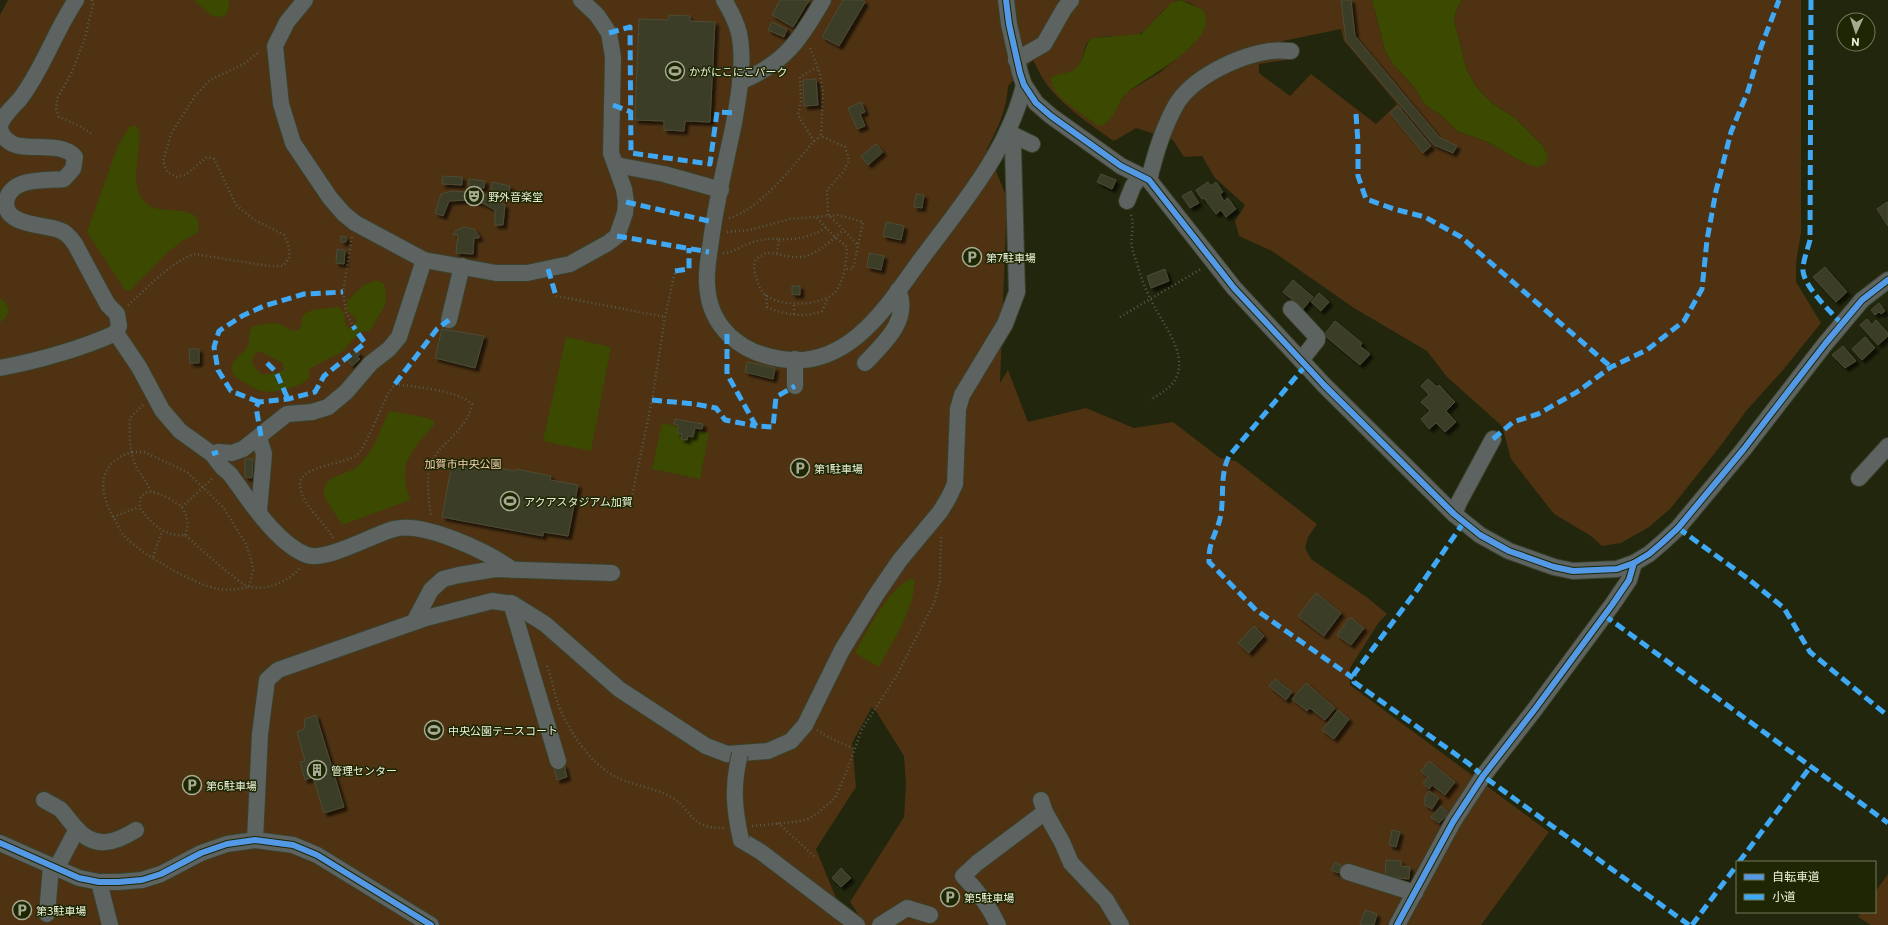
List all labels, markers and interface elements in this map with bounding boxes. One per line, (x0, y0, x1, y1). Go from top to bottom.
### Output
north arrow (1836, 12, 1876, 52)
text: N (1851, 36, 1860, 49)
sports icon: かがにこにこパーク (664, 60, 686, 82)
place label: かがにこにこパーク (689, 65, 788, 78)
theatre icon: 野外音楽堂 (463, 185, 485, 207)
place label: 野外音楽堂 (488, 190, 543, 203)
parking icon: 第7駐車場 (961, 246, 983, 268)
place label: 第7駐車場 (986, 251, 1036, 264)
park label: 加賀市中央公園 (425, 457, 502, 470)
parking icon: 第1駐車場 (789, 457, 811, 479)
place label: 第1駐車場 (814, 462, 863, 475)
sports icon: アクアスタジアム加賀 (499, 490, 521, 512)
place label: アクアスタジアム加賀 (524, 495, 633, 508)
sports icon: 中央公園テニスコート (423, 719, 445, 741)
place label: 中央公園テニスコート (448, 724, 558, 737)
building icon: 管理センター (306, 759, 328, 781)
place label: 管理センター (331, 764, 397, 777)
parking icon: 第6駐車場 (181, 774, 203, 796)
place label: 第6駐車場 (206, 779, 257, 792)
legend (1736, 861, 1876, 913)
text: 自転車道 (1772, 869, 1820, 883)
parking icon: 第5駐車場 (939, 886, 961, 908)
text: 小道 (1772, 889, 1796, 903)
place label: 第5駐車場 (964, 891, 1014, 904)
parking icon: 第3駐車場 (11, 899, 33, 921)
place label: 第3駐車場 (36, 904, 86, 917)

